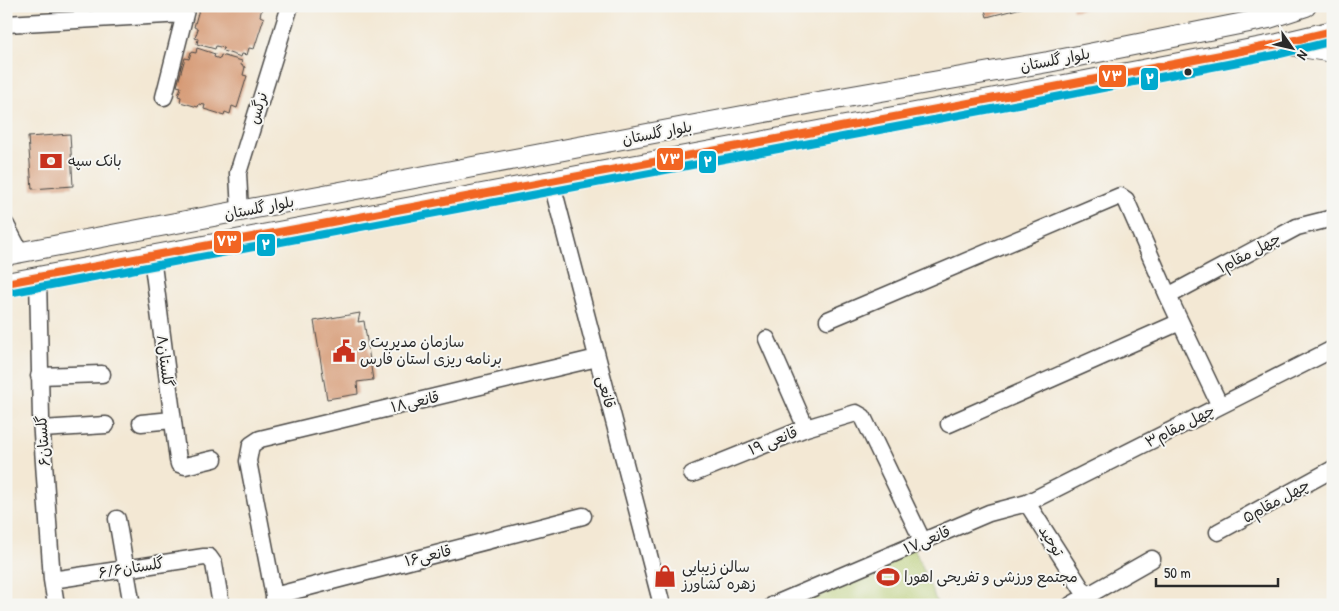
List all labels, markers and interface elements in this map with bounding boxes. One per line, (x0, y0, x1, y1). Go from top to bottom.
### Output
north arrow (1266, 22, 1316, 72)
street label: بلوار گلستان (1018, 42, 1092, 77)
text: N (1293, 47, 1313, 64)
line badge: ۷۳ (1098, 64, 1127, 88)
text: ۷۳ (1101, 66, 1123, 85)
line badge: ۲ (1140, 67, 1159, 91)
unlabelled marker (1183, 67, 1193, 77)
text: ۲ (1145, 69, 1155, 88)
street label: نرگس (243, 89, 272, 126)
street label: بلوار گلستان (620, 115, 694, 150)
line badge: ۷۳ (656, 147, 684, 171)
bank icon: بانک سپه (38, 148, 64, 174)
text: ۷۳ (659, 149, 681, 168)
place label: بانک سپه (68, 150, 122, 171)
line badge: ۲ (698, 150, 717, 174)
text: ۲ (703, 152, 713, 171)
street label: بلوار گلستان (222, 190, 296, 225)
street label: چهل مقام۱ (1213, 227, 1285, 279)
line badge: ۷۳ (213, 230, 242, 254)
text: ۷۳ (216, 231, 238, 250)
line badge: ۲ (256, 233, 276, 257)
text: ۲ (261, 235, 271, 254)
place label: سازمان مدیریت و برنامه ریزی استان فارس (359, 331, 502, 369)
street label: گلستان۸ (152, 334, 179, 388)
public building icon: سازمان مدیریت و برنامه ریزی استان فارس (331, 338, 357, 364)
street label: قانعی (592, 373, 621, 411)
street label: ۱۸قانعی (389, 386, 441, 417)
street label: چهل مقام۳ (1141, 399, 1219, 453)
street label: گلستان۶ (30, 415, 55, 467)
street label: قانعی ۱۹ (745, 421, 801, 460)
street label: چهل مقام۵ (1238, 473, 1314, 529)
street label: ۱۷قانعی (900, 520, 953, 559)
street label: توحید (1034, 521, 1069, 561)
street label: ۱۶قانعی (402, 540, 453, 571)
street label: ۶/۶گلستان (96, 552, 165, 583)
place label: سالن زیبایی زهره کشاورز (681, 556, 756, 594)
scale bar (1156, 556, 1279, 588)
text: 50 m (1164, 562, 1191, 583)
shop icon: سالن زیبایی زهره کشاورز (652, 563, 678, 589)
sports icon: مجتمع ورزشی و تفریحی اهورا (875, 564, 901, 590)
place label: مجتمع ورزشی و تفریحی اهورا (904, 566, 1078, 588)

